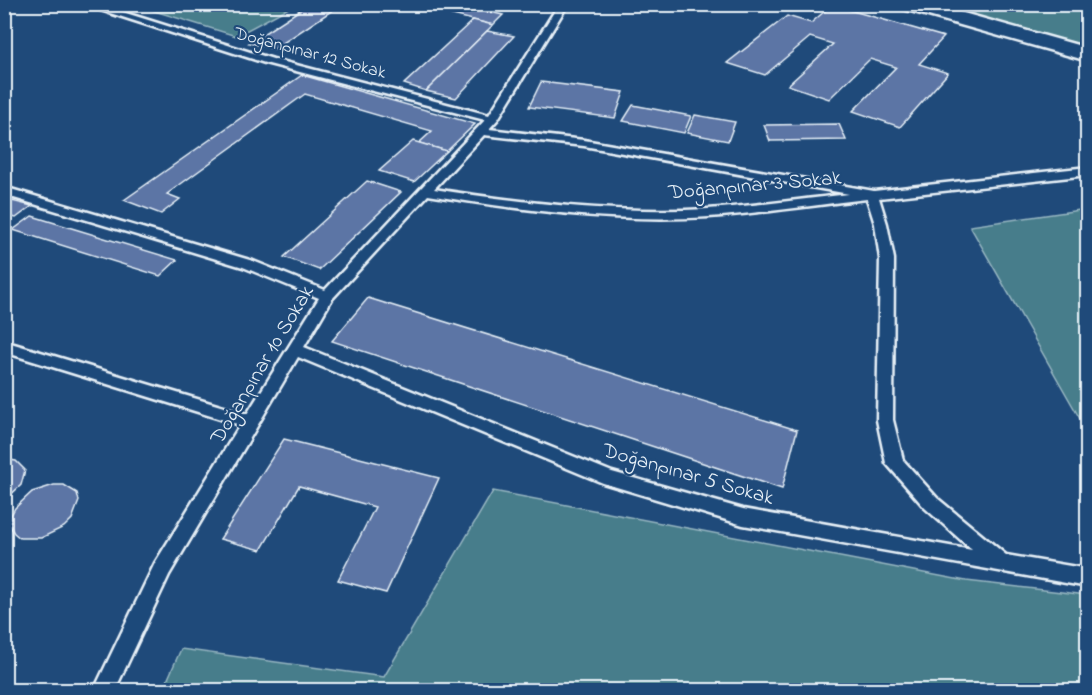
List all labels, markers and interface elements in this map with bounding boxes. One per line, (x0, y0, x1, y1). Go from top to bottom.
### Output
street label: Doğanpınar 12 Sokak (230, 21, 389, 88)
street label: Doğanpınar 3 Sokak (666, 163, 844, 211)
street label: Doğanpınar 10 Sokak (203, 279, 324, 452)
street label: Doğanpınar 5 Sokak (597, 436, 778, 516)

